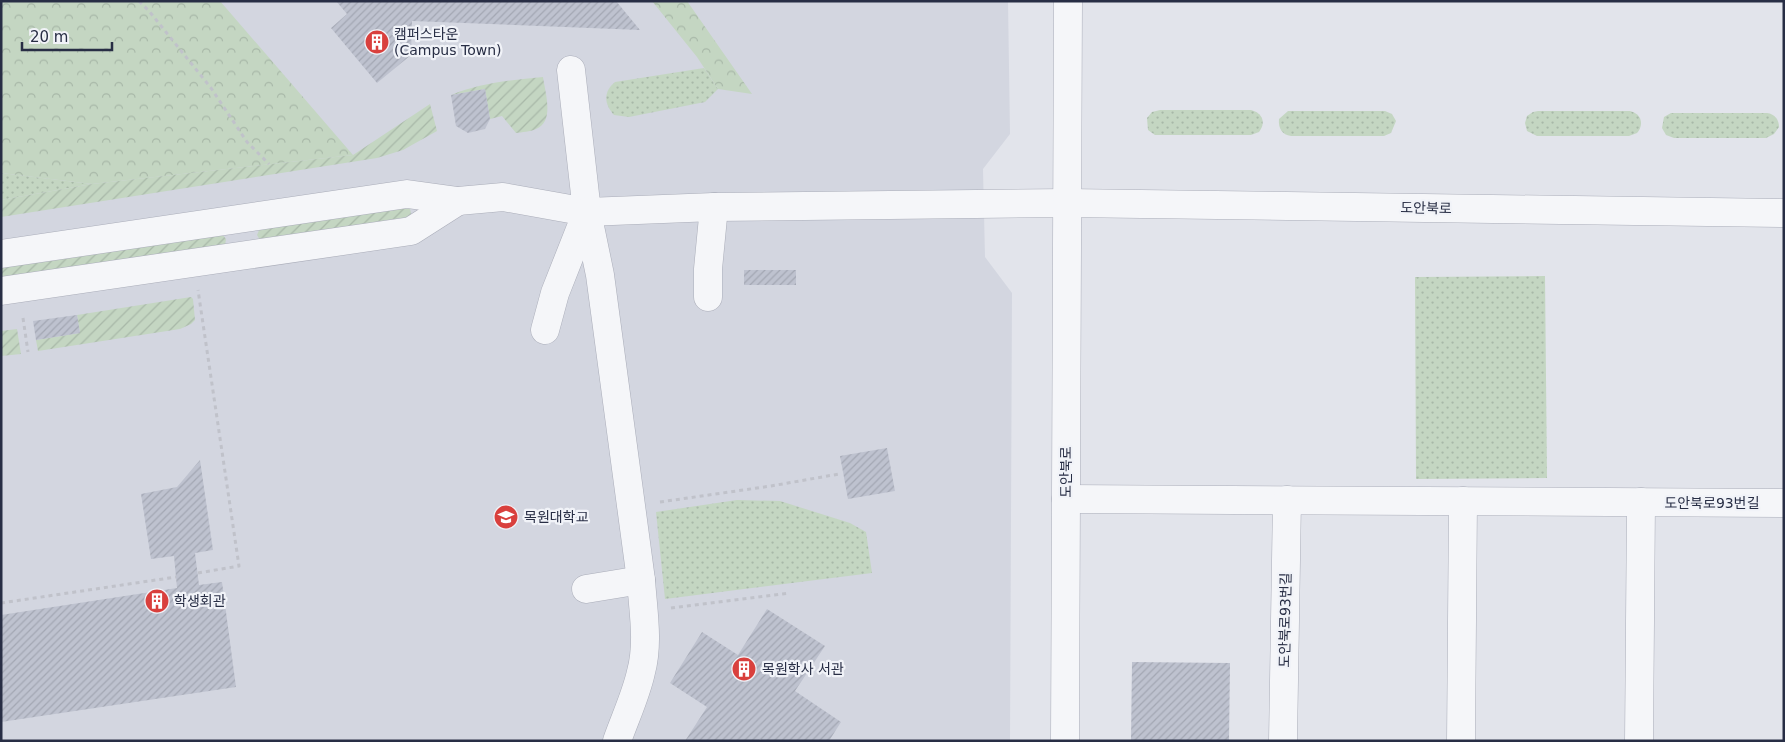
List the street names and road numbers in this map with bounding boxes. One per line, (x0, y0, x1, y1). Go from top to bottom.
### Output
street label: 도안북로 (1400, 200, 1452, 216)
street label: 도안북로 (1058, 446, 1074, 498)
street label: 도안북로93번길 (1664, 495, 1760, 511)
street label: 도안북로93번길 (1276, 572, 1294, 668)

